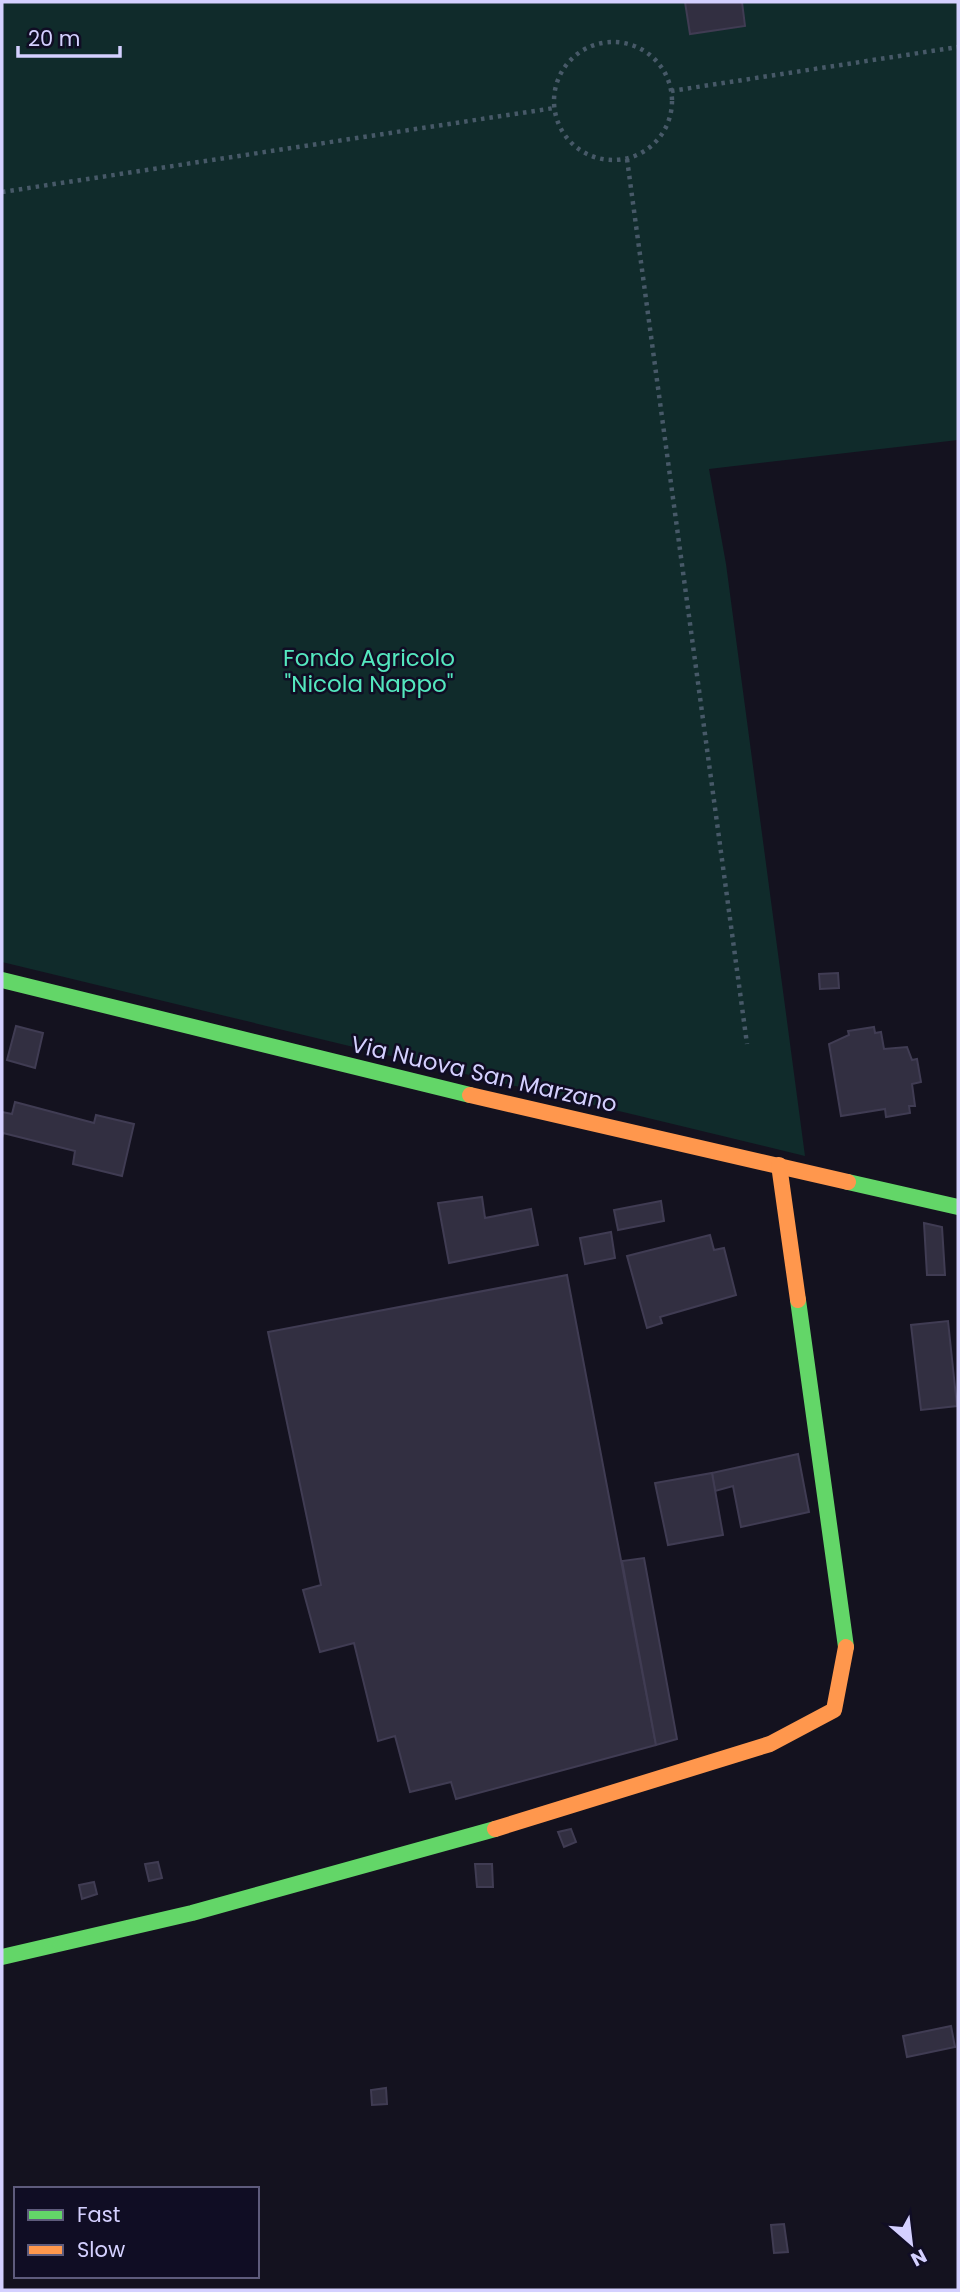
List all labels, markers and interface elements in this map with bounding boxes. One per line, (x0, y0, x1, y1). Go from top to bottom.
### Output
scale bar (18, 14, 119, 58)
text: 20 m (28, 24, 81, 53)
park label: Fondo Agricolo "Nicola Nappo" (283, 642, 455, 700)
street label: Via Nuova San Marzano (348, 1028, 620, 1120)
legend (14, 2187, 259, 2278)
text: Fast (77, 2200, 120, 2229)
north arrow (876, 2208, 946, 2278)
text: Slow (77, 2235, 125, 2264)
text: N (906, 2242, 931, 2273)

